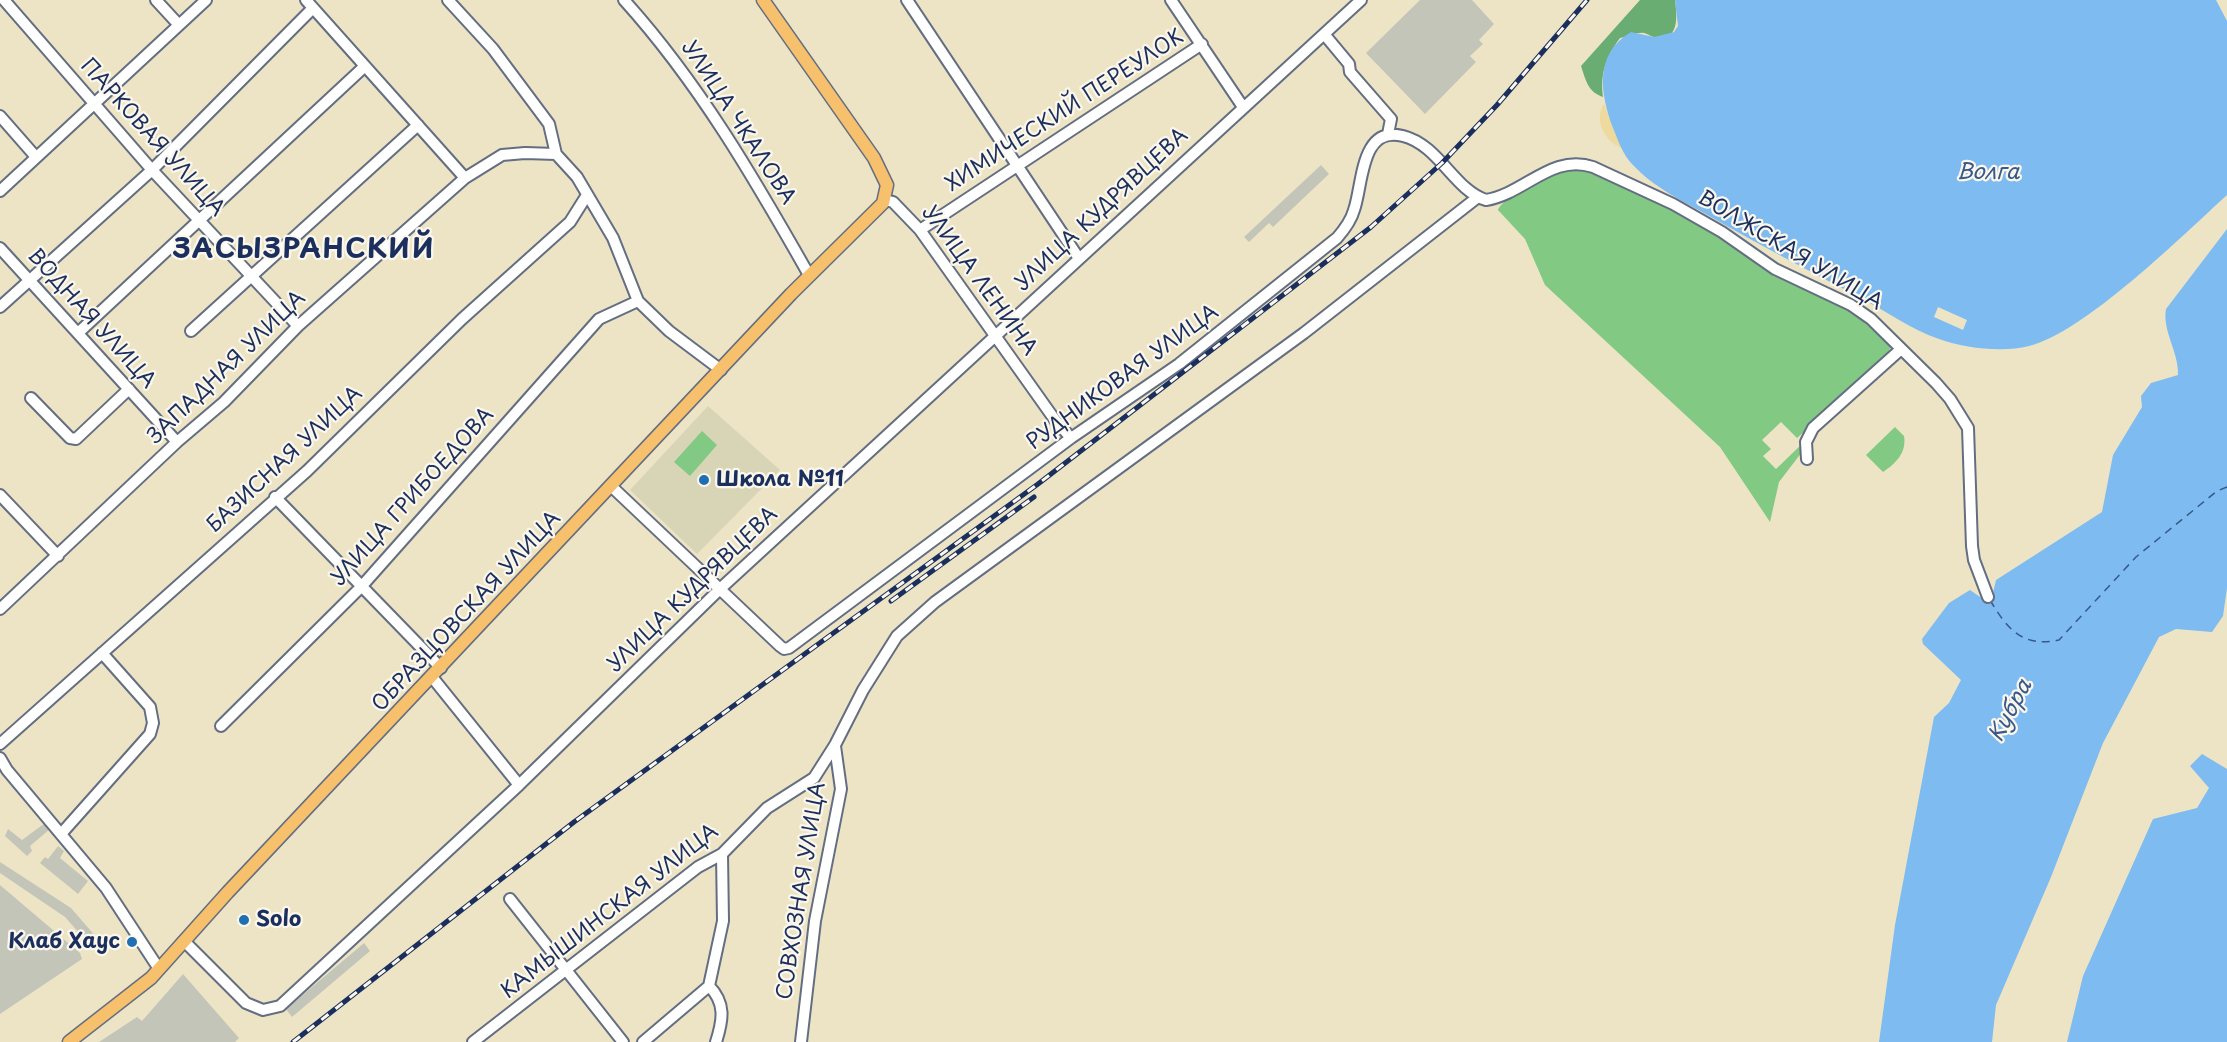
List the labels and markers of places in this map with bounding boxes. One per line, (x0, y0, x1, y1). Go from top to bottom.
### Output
place label: Школа №11 (716, 467, 844, 493)
marker: Школа №11 (697, 473, 711, 487)
place label: Solo (256, 907, 301, 933)
marker: Solo (237, 913, 251, 927)
place label: Клаб Хаус (8, 929, 120, 955)
marker: Клаб Хаус (125, 935, 139, 949)

